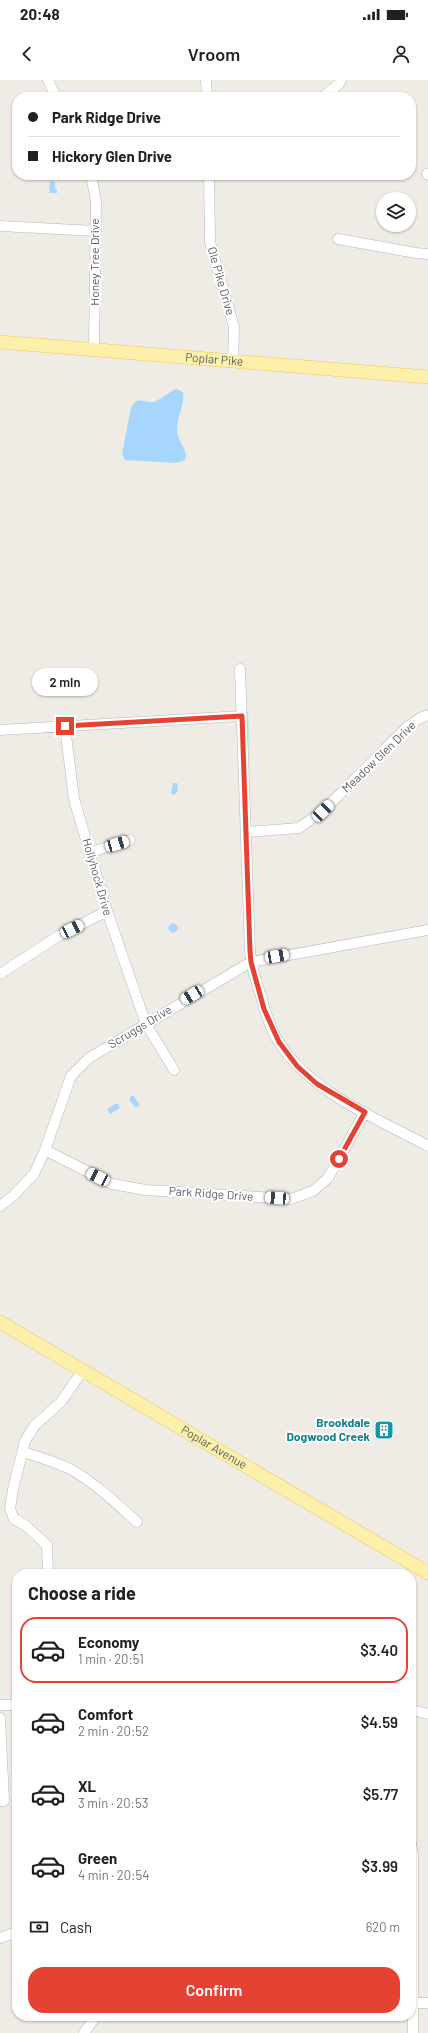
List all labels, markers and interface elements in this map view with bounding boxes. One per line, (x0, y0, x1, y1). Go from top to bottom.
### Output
text: 20:48 (20, 5, 60, 23)
icon: back (16, 43, 38, 65)
text: Vroom (188, 43, 240, 65)
icon: person (390, 43, 412, 65)
text: Park Ridge Drive (52, 108, 161, 126)
text: Hickory Glen Drive (52, 147, 172, 165)
map controls (376, 192, 416, 232)
button: layers (376, 192, 416, 232)
street label: Honey Tree Drive (87, 218, 101, 306)
street label: Ole Pike Drive (206, 245, 238, 317)
street label: Poplar Pike (185, 349, 244, 368)
callout: 2 min (32, 668, 98, 696)
text: 2 min (50, 674, 80, 690)
route end (56, 717, 74, 735)
street label: Meadow Glen Drive (339, 718, 418, 795)
car (310, 798, 336, 824)
car (104, 835, 130, 853)
street label: Hollyhock Drive (80, 836, 116, 917)
car (59, 918, 85, 940)
car (264, 948, 290, 964)
car (179, 984, 205, 1006)
street label: Scruggs Drive (105, 1002, 174, 1051)
route start (330, 1150, 348, 1168)
car (85, 1166, 111, 1188)
street label: Park Ridge Drive (168, 1183, 254, 1203)
car (265, 1191, 289, 1205)
place label: Brookdale Dogwood Creek (286, 1415, 371, 1443)
building icon: Brookdale Dogwood Creek (373, 1419, 395, 1441)
street label: Poplar Avenue (179, 1422, 250, 1471)
text: Choose a ride (28, 1582, 136, 1604)
icon: car (30, 1632, 66, 1668)
text: Economy (78, 1633, 139, 1651)
text: $3.40 (360, 1641, 398, 1659)
text: 1 min · 20:51 (78, 1651, 144, 1667)
icon: car (30, 1704, 66, 1740)
text: Comfort (78, 1705, 133, 1723)
text: $4.59 (361, 1713, 398, 1731)
text: 2 min · 20:52 (78, 1723, 149, 1739)
icon: car (30, 1776, 66, 1812)
text: XL (78, 1777, 96, 1795)
text: $5.77 (363, 1785, 398, 1803)
text: 3 min · 20:53 (78, 1795, 148, 1811)
icon: car (30, 1848, 66, 1884)
text: Green (78, 1849, 117, 1867)
text: $3.99 (362, 1857, 398, 1875)
text: 4 min · 20:54 (78, 1867, 149, 1883)
icon: cash (28, 1916, 50, 1938)
text: Cash (60, 1918, 92, 1936)
text: 620 m (366, 1919, 400, 1935)
button: Confirm (28, 1967, 400, 2013)

